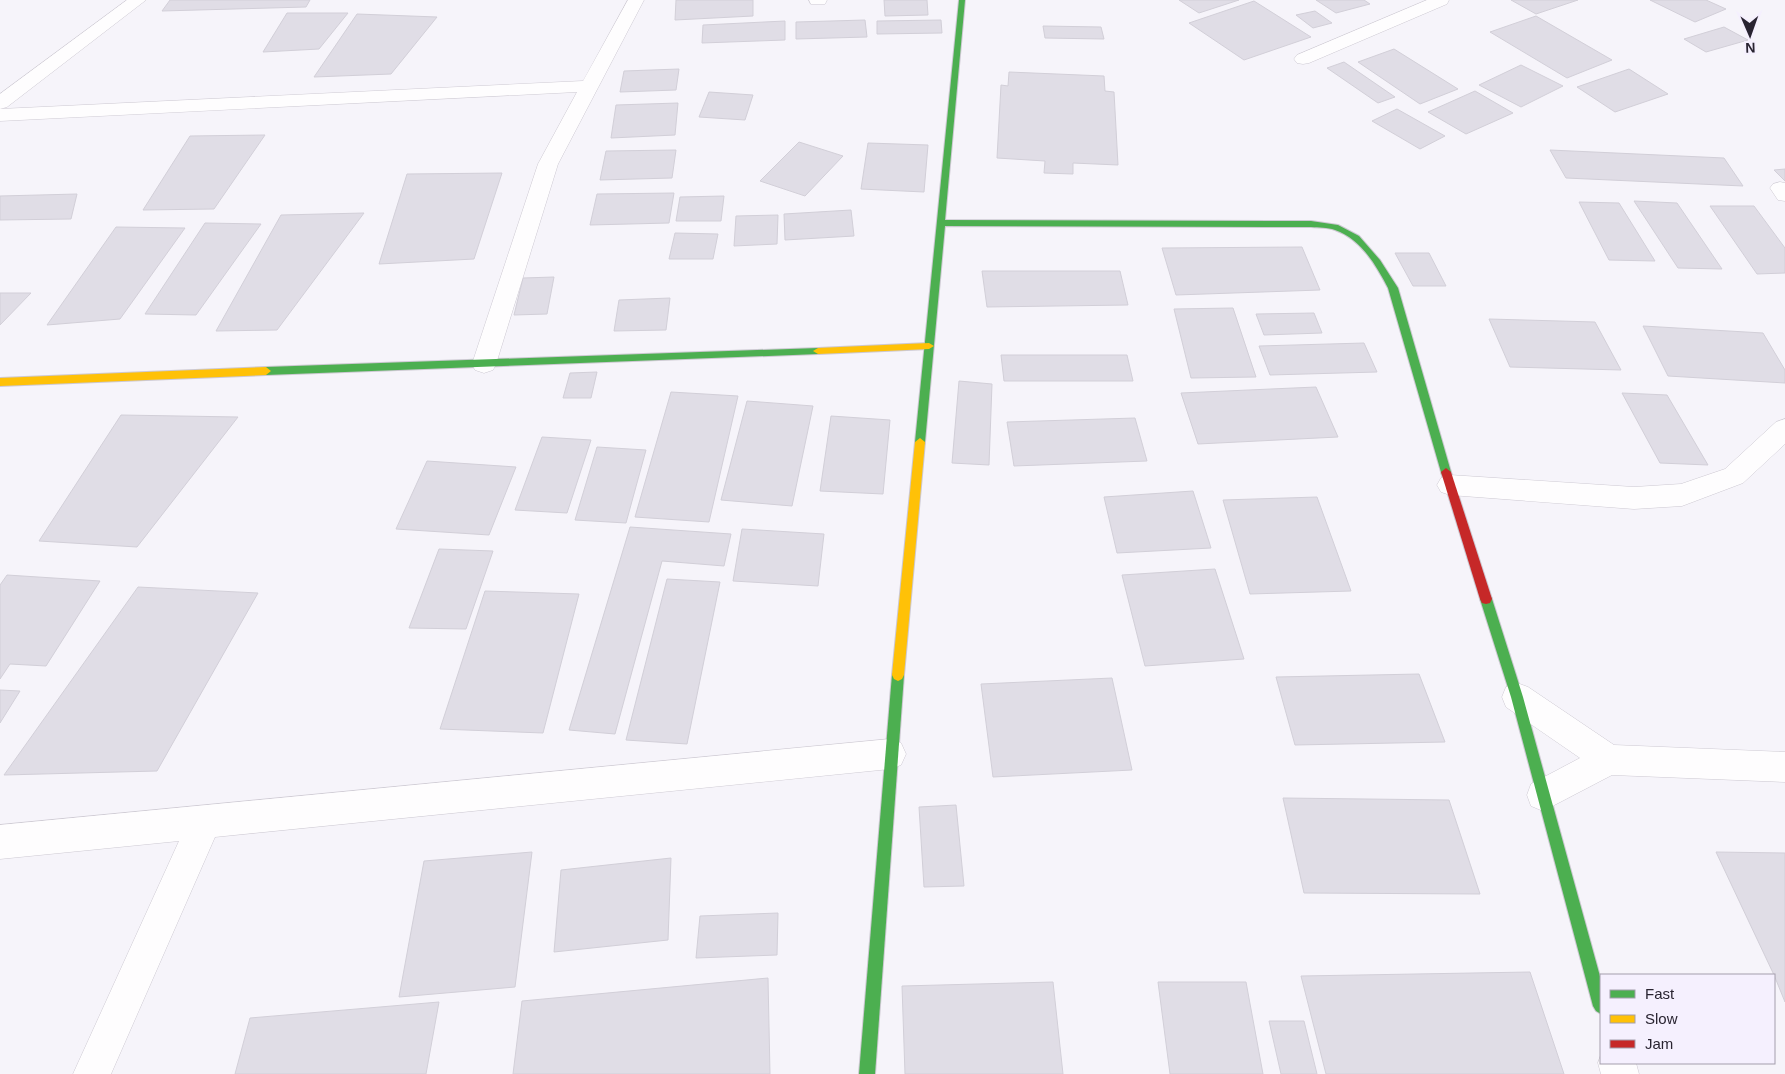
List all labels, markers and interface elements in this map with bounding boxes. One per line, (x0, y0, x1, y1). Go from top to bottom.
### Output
north arrow (1725, 10, 1775, 60)
text: N (1745, 40, 1756, 56)
legend (1600, 974, 1775, 1064)
text: Fast (1645, 985, 1675, 1002)
text: Slow (1645, 1010, 1678, 1027)
text: Jam (1645, 1035, 1673, 1052)

